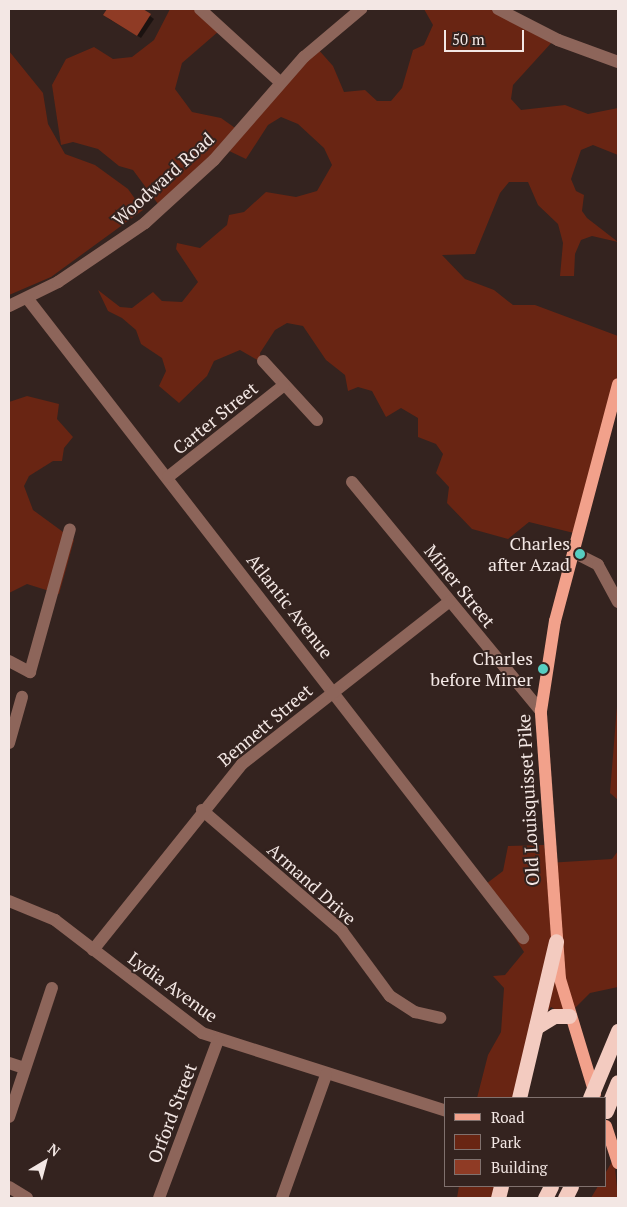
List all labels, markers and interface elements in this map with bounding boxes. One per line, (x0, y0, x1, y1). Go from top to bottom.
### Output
scale bar (447, 20, 527, 52)
text: 50 m (452, 29, 485, 49)
street label: Woodward Road (108, 128, 218, 230)
street label: Carter Street (168, 377, 262, 459)
place label: Charles after Azad (488, 533, 570, 576)
street label: Miner Street (420, 540, 500, 632)
marker: Charles after Azad (574, 548, 586, 560)
street label: Atlantic Avenue (242, 549, 338, 663)
place label: Charles before Miner (430, 648, 533, 691)
marker: Charles before Miner (537, 663, 549, 675)
street label: Bennett Street (214, 679, 316, 771)
street label: Old Louisquisset Pike (513, 714, 543, 886)
street label: Armand Drive (263, 839, 361, 929)
street label: Lydia Avenue (124, 947, 222, 1027)
street label: Orford Street (143, 1060, 201, 1166)
legend (444, 1097, 607, 1187)
text: Road (491, 1107, 524, 1127)
text: Park (491, 1132, 521, 1152)
north arrow (20, 1137, 70, 1187)
text: N (44, 1139, 64, 1160)
text: Building (491, 1157, 548, 1177)

